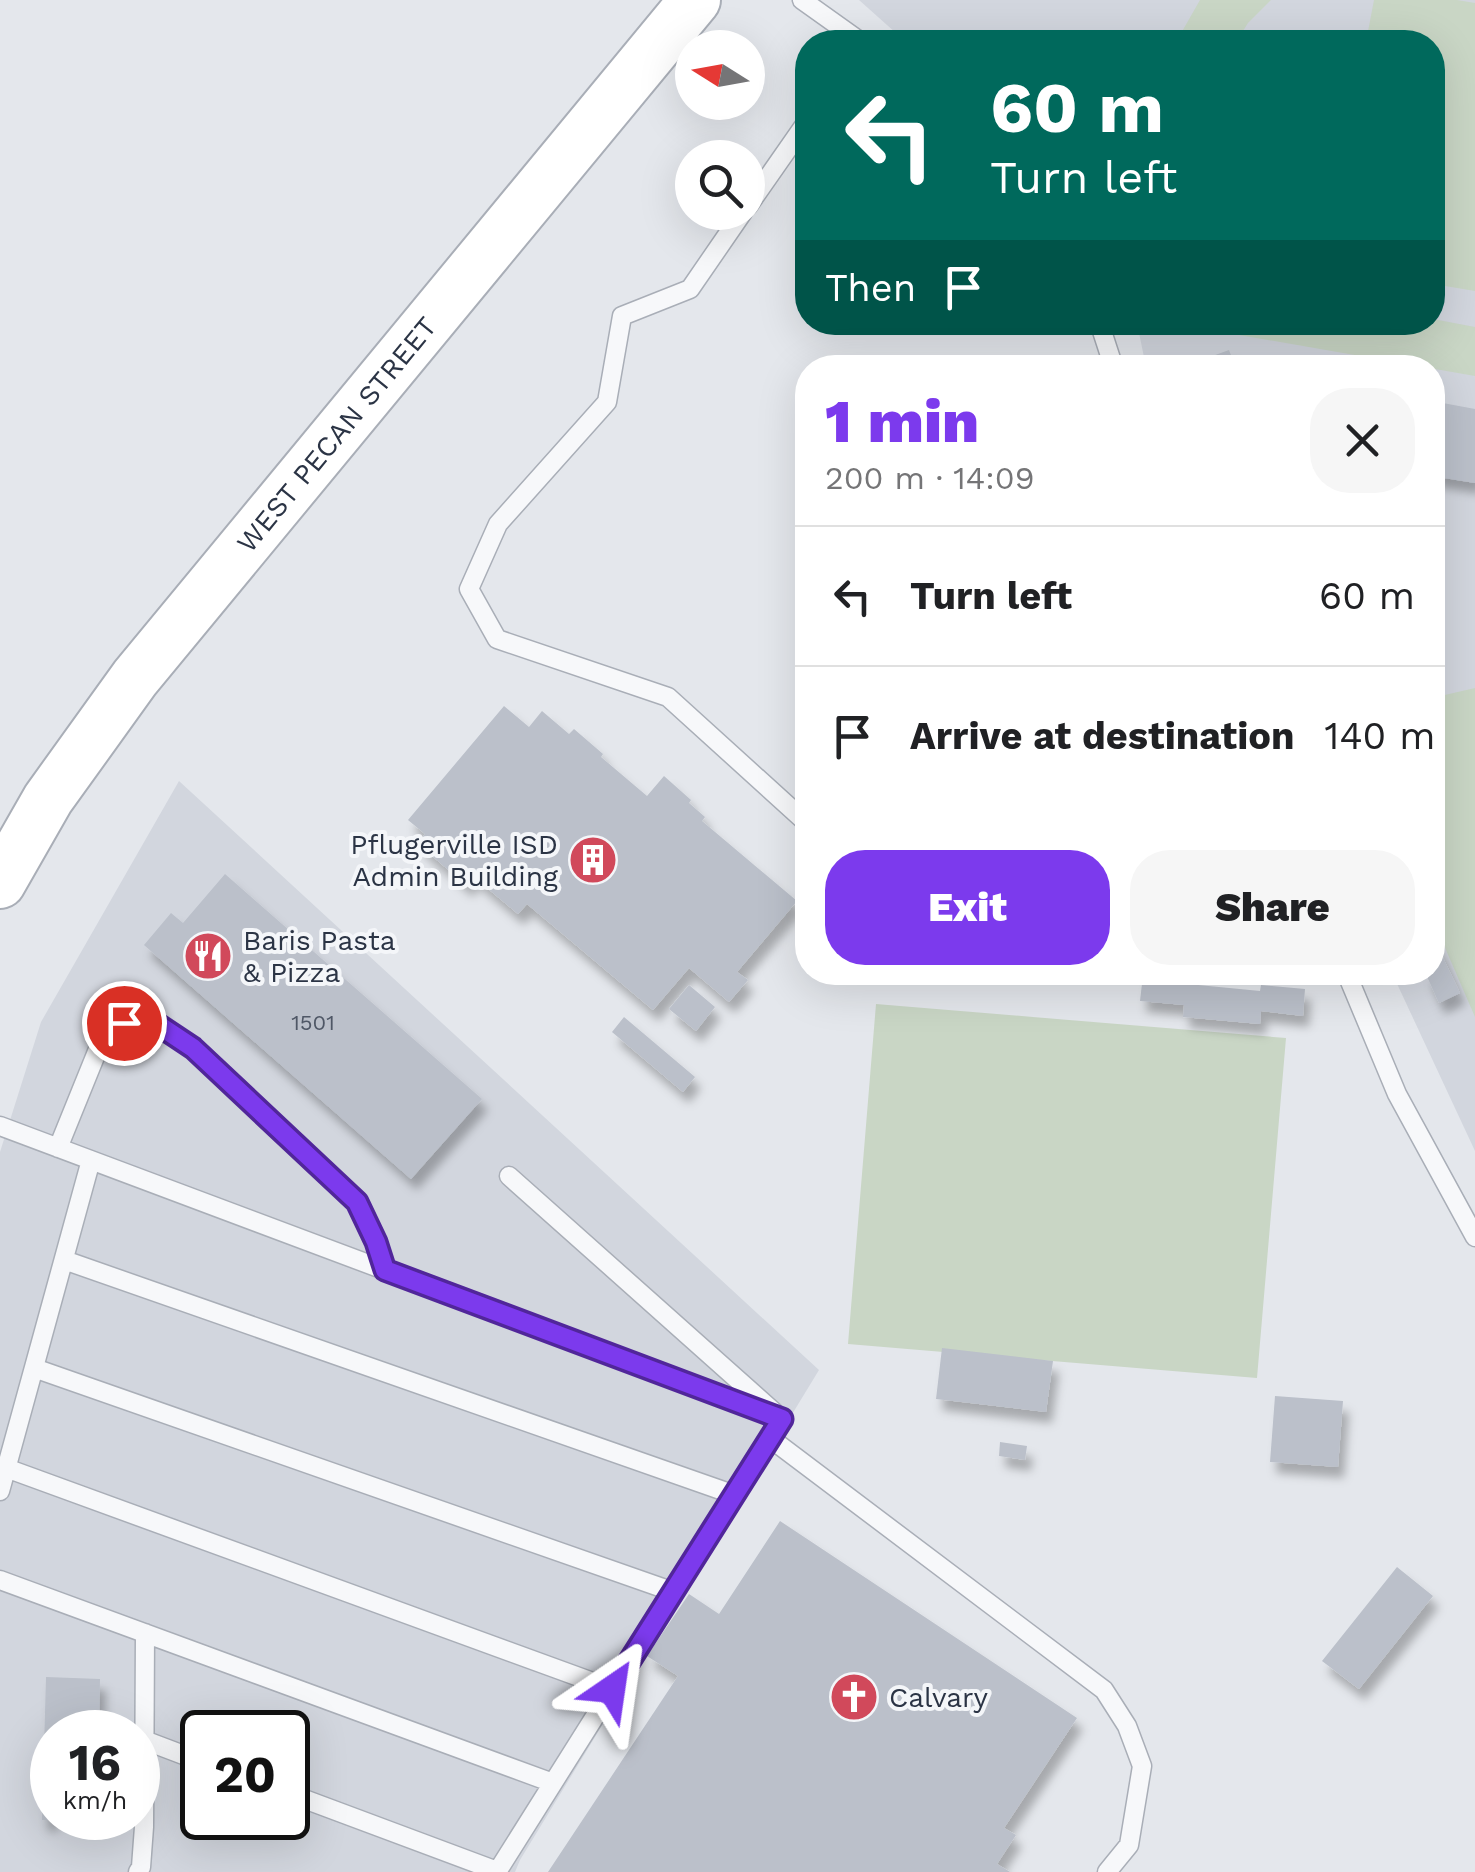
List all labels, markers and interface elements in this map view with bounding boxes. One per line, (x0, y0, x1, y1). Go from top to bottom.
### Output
north arrow (675, 30, 765, 120)
map controls (675, 30, 765, 230)
text: 60 m (990, 67, 1164, 149)
icon: left (825, 70, 955, 200)
button: search (675, 140, 765, 230)
text: Turn left (990, 151, 1177, 204)
icon: arrive (936, 260, 991, 315)
text: Then (825, 266, 916, 310)
street label: WEST PECAN STREET (230, 310, 444, 559)
text: 1 min (825, 386, 979, 457)
button: close (1310, 388, 1415, 493)
text: 200 m · 14:09 (825, 459, 1034, 497)
icon: left (825, 569, 880, 624)
text: Turn left (910, 574, 1072, 618)
text: 60 m (1319, 574, 1415, 618)
icon: arrive (825, 709, 880, 764)
text: Arrive at destination (910, 714, 1295, 758)
text: 140 m (1325, 714, 1435, 758)
place label: Pflugerville ISD Admin Building (350, 828, 558, 893)
building icon: Pflugerville ISD Admin Building (567, 834, 619, 886)
button: Exit (825, 850, 1110, 965)
button: Share (1130, 850, 1415, 965)
place label: Baris Pasta & Pizza (243, 924, 396, 989)
restaurant icon: Baris Pasta & Pizza (182, 930, 234, 982)
pin (82, 981, 167, 1066)
icon: arrive (97, 996, 152, 1051)
house number: 1501 (291, 1010, 335, 1035)
position arrow (560, 1637, 664, 1741)
church icon: Calvary (828, 1671, 880, 1723)
place label: Calvary (889, 1681, 989, 1714)
speed limit sign: 20 (180, 1710, 310, 1840)
text: 16 (69, 1733, 121, 1792)
text: km/h (63, 1786, 127, 1815)

